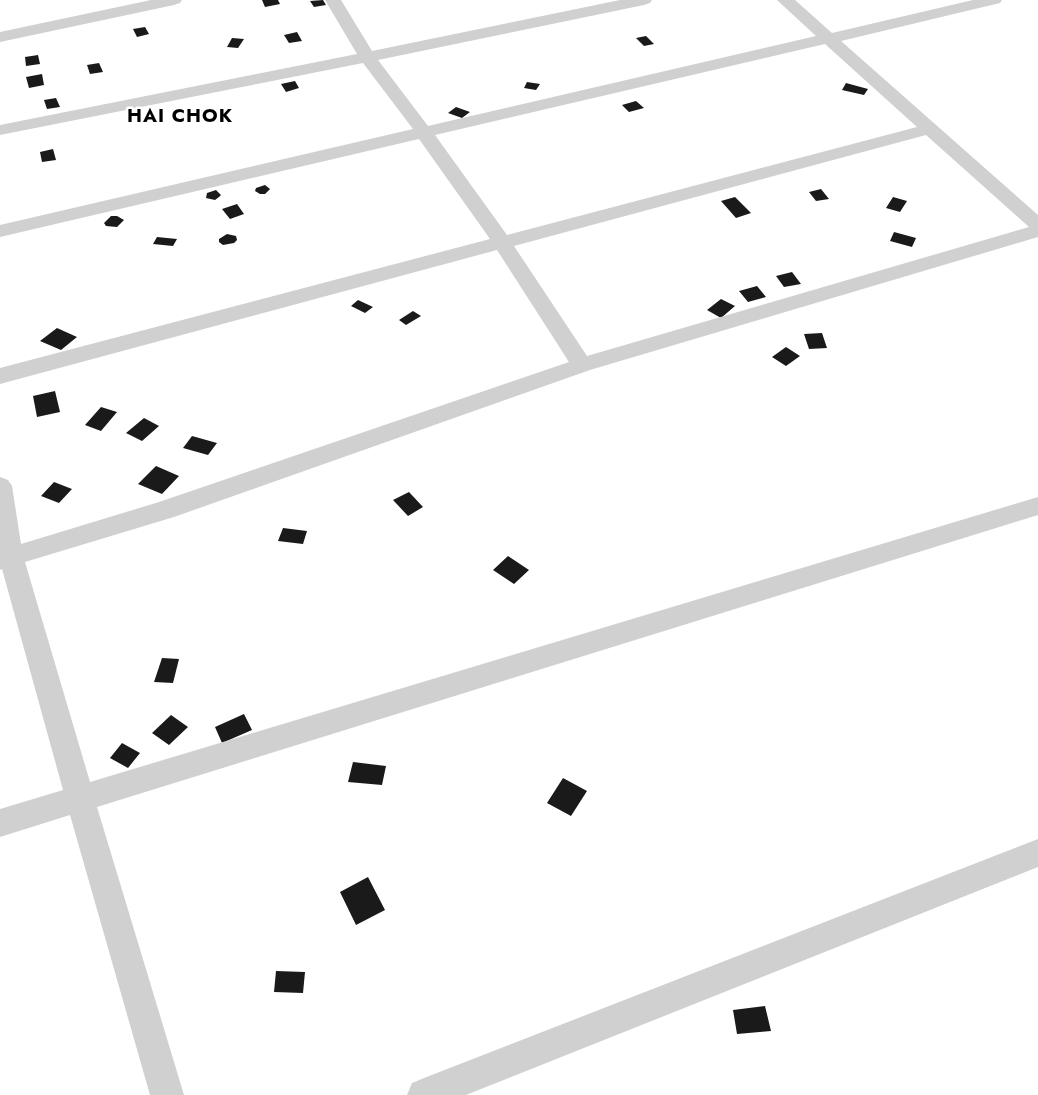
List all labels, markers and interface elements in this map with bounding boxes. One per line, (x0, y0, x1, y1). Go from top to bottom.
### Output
district label: HAI CHOK (126, 106, 234, 128)

